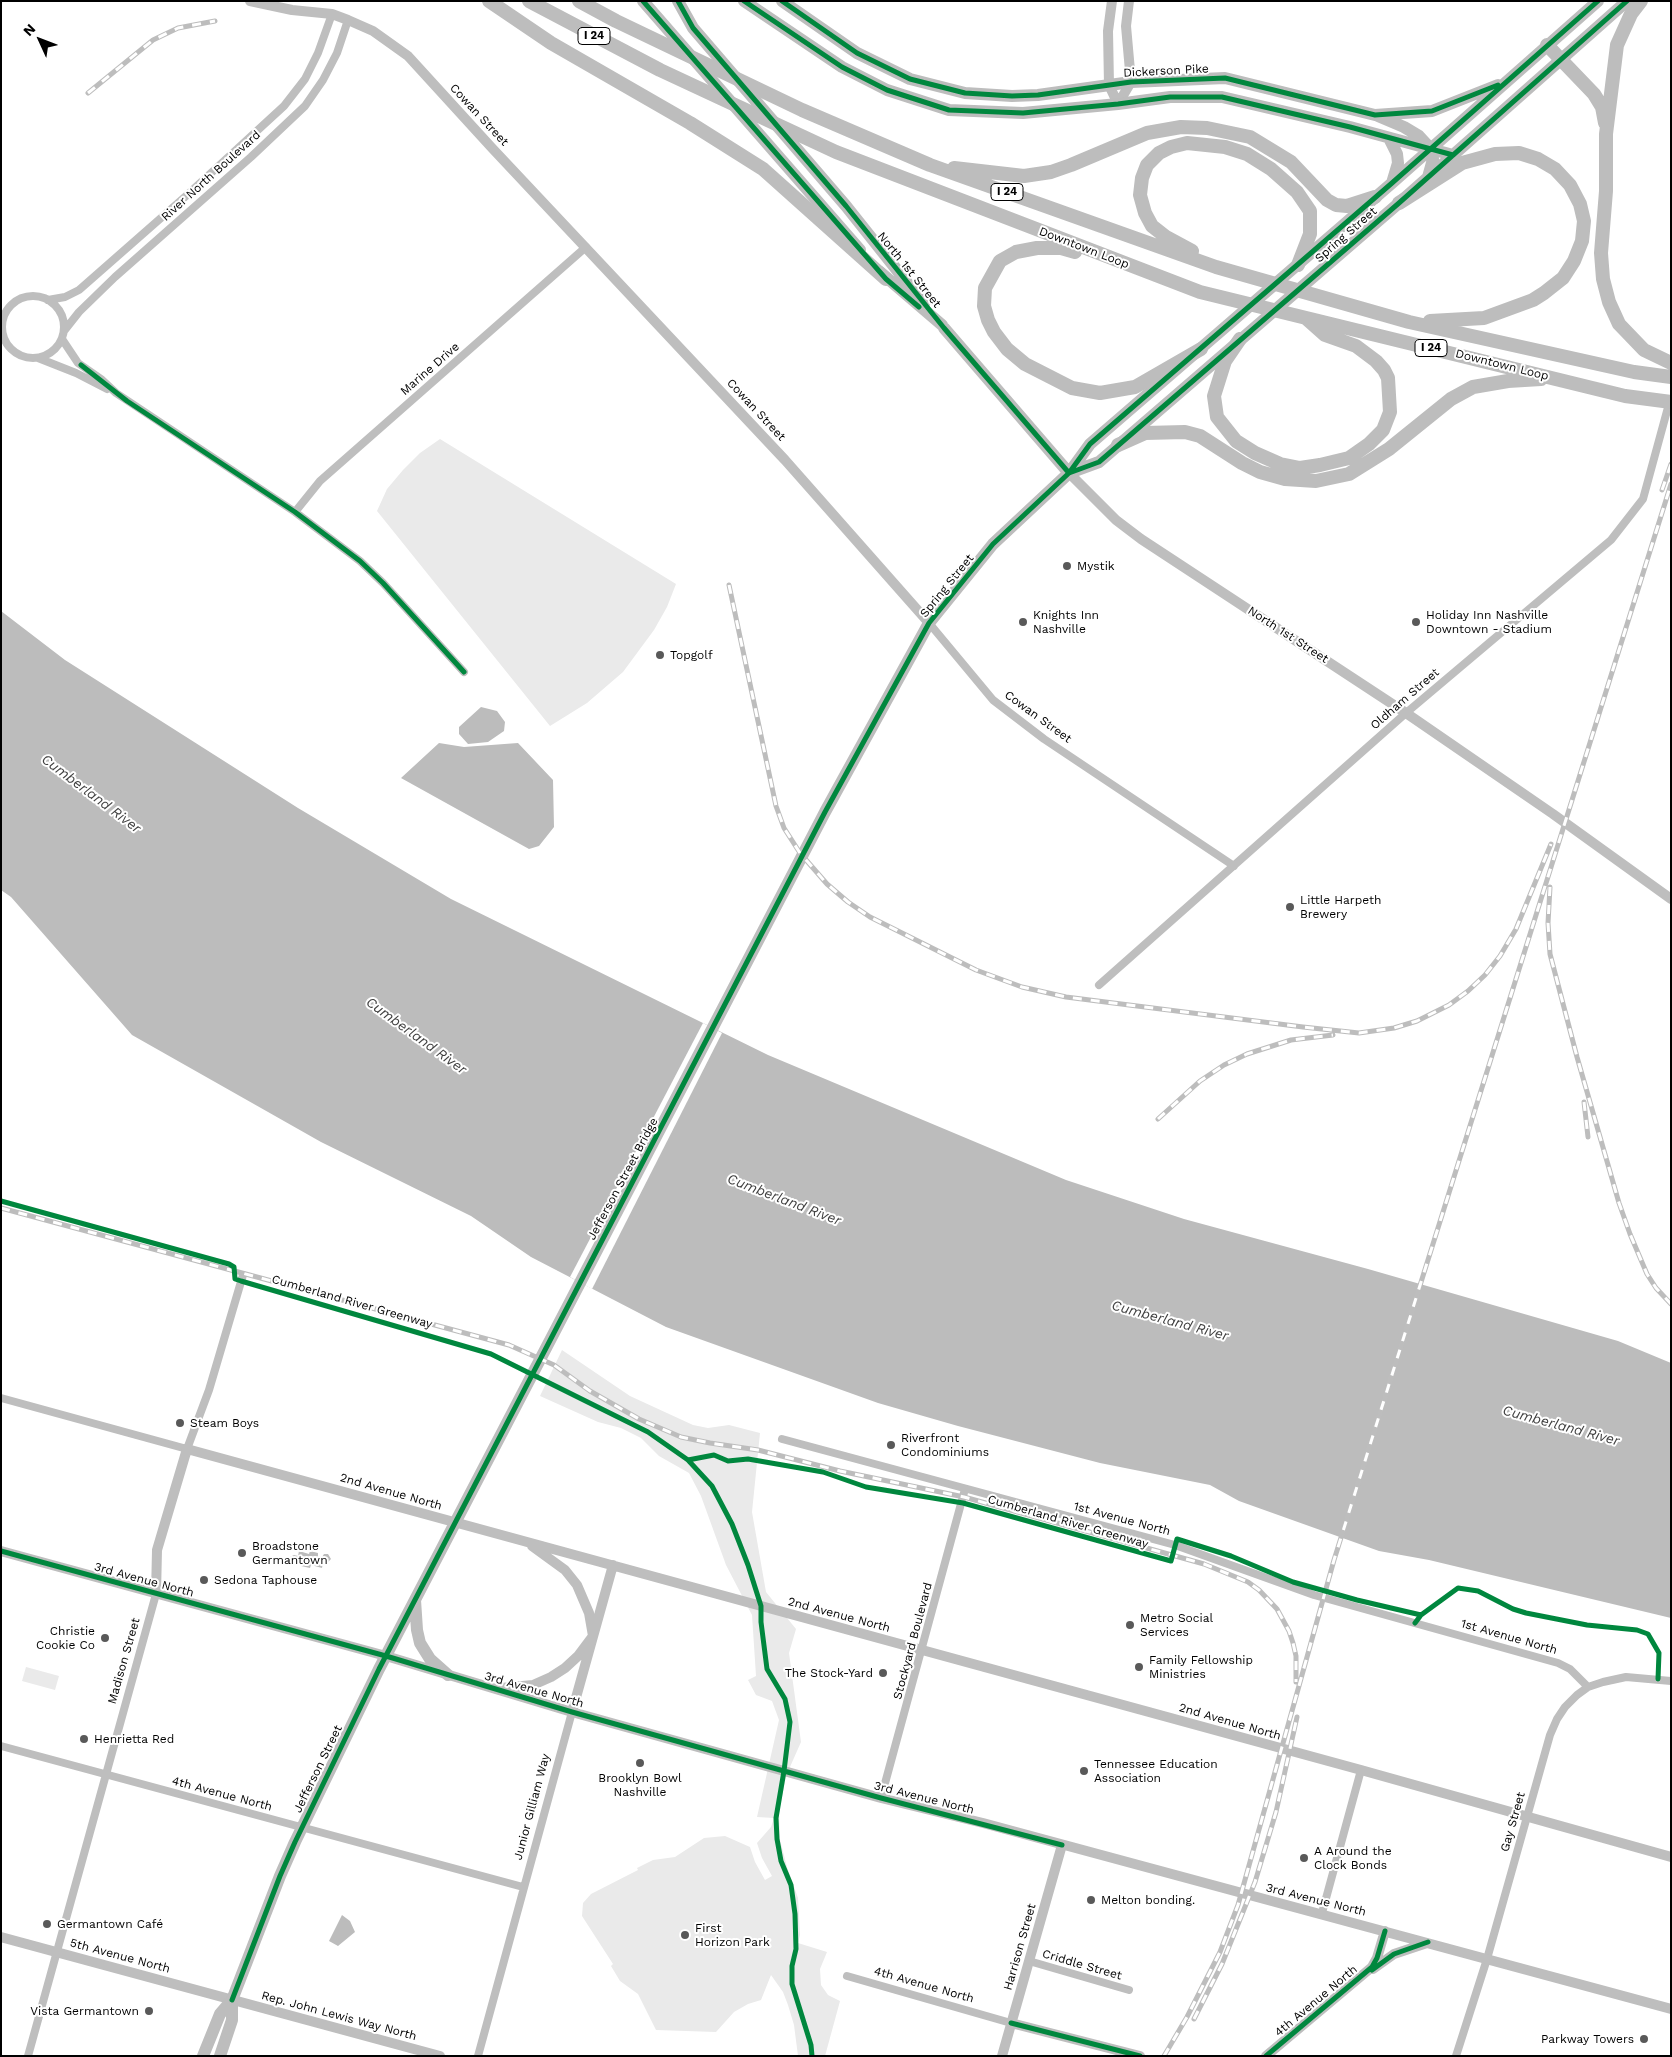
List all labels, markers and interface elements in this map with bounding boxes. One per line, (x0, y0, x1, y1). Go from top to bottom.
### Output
north arrow (15, 15, 65, 65)
text: N (20, 21, 38, 39)
road number: I 24 (578, 28, 610, 44)
street label: Dickerson Pike (1123, 62, 1209, 80)
street label: Cowan Street (447, 81, 511, 149)
street label: River North Boulevard (159, 128, 263, 224)
road number: I 24 (991, 183, 1023, 200)
street label: Spring Street (1312, 204, 1380, 266)
street label: Downtown Loop (1037, 224, 1131, 272)
street label: North 1st Street (874, 229, 944, 311)
road number: I 24 (1415, 339, 1447, 356)
street label: Marine Drive (398, 340, 462, 398)
street label: Downtown Loop (1454, 346, 1550, 384)
street label: Cowan Street (724, 376, 788, 444)
street label: Spring Street (917, 551, 977, 621)
place label: Mystik (1077, 559, 1115, 573)
marker: Mystik (1061, 560, 1073, 572)
street label: North 1st Street (1245, 604, 1331, 666)
place label: Knights Inn Nashville (1033, 608, 1099, 636)
place label: Holiday Inn Nashville Downtown - Stadium (1426, 608, 1552, 636)
marker: Knights Inn Nashville (1017, 616, 1029, 628)
marker: Holiday Inn Nashville Downtown - Stadium (1410, 616, 1422, 628)
place label: Topgolf (670, 648, 713, 662)
marker: Topgolf (654, 649, 666, 661)
street label: Oldham Street (1368, 665, 1442, 733)
street label: Cowan Street (1002, 688, 1074, 746)
water label: Cumberland River (38, 751, 144, 837)
place label: Little Harpeth Brewery (1300, 893, 1381, 921)
marker: Little Harpeth Brewery (1284, 901, 1296, 913)
water label: Cumberland River (362, 994, 470, 1078)
street label: Jefferson Street Bridge (585, 1115, 661, 1243)
water label: Cumberland River (725, 1171, 843, 1229)
street label: Cumberland River Greenway (270, 1272, 434, 1332)
water label: Cumberland River (1110, 1297, 1230, 1345)
water label: Cumberland River (1501, 1402, 1621, 1450)
place label: Steam Boys (190, 1416, 259, 1430)
marker: Steam Boys (174, 1417, 186, 1429)
place label: Riverfront Condominiums (901, 1431, 989, 1459)
marker: Riverfront Condominiums (885, 1439, 897, 1451)
street label: 2nd Avenue North (338, 1471, 444, 1513)
street label: Cumberland River Greenway (986, 1492, 1150, 1552)
street label: 1st Avenue North (1072, 1499, 1172, 1539)
place label: Broadstone Germantown (252, 1539, 328, 1567)
marker: Broadstone Germantown (236, 1547, 248, 1559)
street label: 3rd Avenue North (93, 1560, 195, 1600)
place label: Sedona Taphouse (214, 1573, 317, 1587)
marker: Sedona Taphouse (198, 1574, 210, 1586)
street label: Stockyard Boulevard (890, 1581, 936, 1701)
street label: 2nd Avenue North (786, 1594, 892, 1636)
place label: Metro Social Services (1140, 1611, 1213, 1639)
street label: Madison Street (105, 1616, 143, 1706)
street label: 1st Avenue North (1459, 1616, 1559, 1658)
marker: Metro Social Services (1124, 1619, 1136, 1631)
place label: Christie Cookie Co (36, 1624, 95, 1652)
marker: Christie Cookie Co (99, 1632, 111, 1644)
place label: Family Fellowship Ministries (1149, 1653, 1253, 1681)
marker: Family Fellowship Ministries (1133, 1661, 1145, 1673)
place label: The Stock-Yard (785, 1666, 873, 1680)
marker: The Stock-Yard (877, 1667, 889, 1679)
street label: 3rd Avenue North (483, 1669, 585, 1711)
street label: 2nd Avenue North (1177, 1701, 1283, 1743)
street label: Jefferson Street (291, 1723, 345, 1815)
place label: Henrietta Red (94, 1732, 174, 1746)
marker: Henrietta Red (78, 1733, 90, 1745)
street label: Junior Gilliam Way (511, 1752, 553, 1862)
marker: Brooklyn Bowl Nashville (634, 1757, 646, 1769)
place label: Tennessee Education Association (1094, 1757, 1218, 1785)
marker: Tennessee Education Association (1078, 1765, 1090, 1777)
place label: Brooklyn Bowl Nashville (598, 1771, 682, 1799)
street label: 4th Avenue North (170, 1774, 274, 1814)
street label: 3rd Avenue North (872, 1779, 976, 1817)
street label: Gay Street (1498, 1790, 1528, 1854)
place label: A Around the Clock Bonds (1314, 1844, 1392, 1872)
marker: A Around the Clock Bonds (1298, 1852, 1310, 1864)
street label: 3rd Avenue North (1264, 1881, 1368, 1919)
place label: Melton bonding. (1101, 1893, 1195, 1907)
marker: Melton bonding. (1085, 1894, 1097, 1906)
street label: Harrison Street (1001, 1902, 1039, 1992)
place label: Germantown Café (57, 1917, 163, 1931)
marker: Germantown Café (41, 1918, 53, 1930)
place label: First Horizon Park (695, 1921, 770, 1949)
marker: First Horizon Park (679, 1929, 691, 1941)
street label: 5th Avenue North (68, 1936, 172, 1976)
street label: Criddle Street (1041, 1947, 1123, 1983)
street label: 4th Avenue North (1272, 1962, 1360, 2040)
street label: 4th Avenue North (872, 1964, 976, 2006)
street label: Rep. John Lewis Way North (260, 1988, 418, 2044)
place label: Vista Germantown (30, 2004, 139, 2018)
marker: Vista Germantown (143, 2005, 155, 2017)
place label: Parkway Towers (1541, 2032, 1634, 2046)
marker: Parkway Towers (1638, 2033, 1650, 2045)

